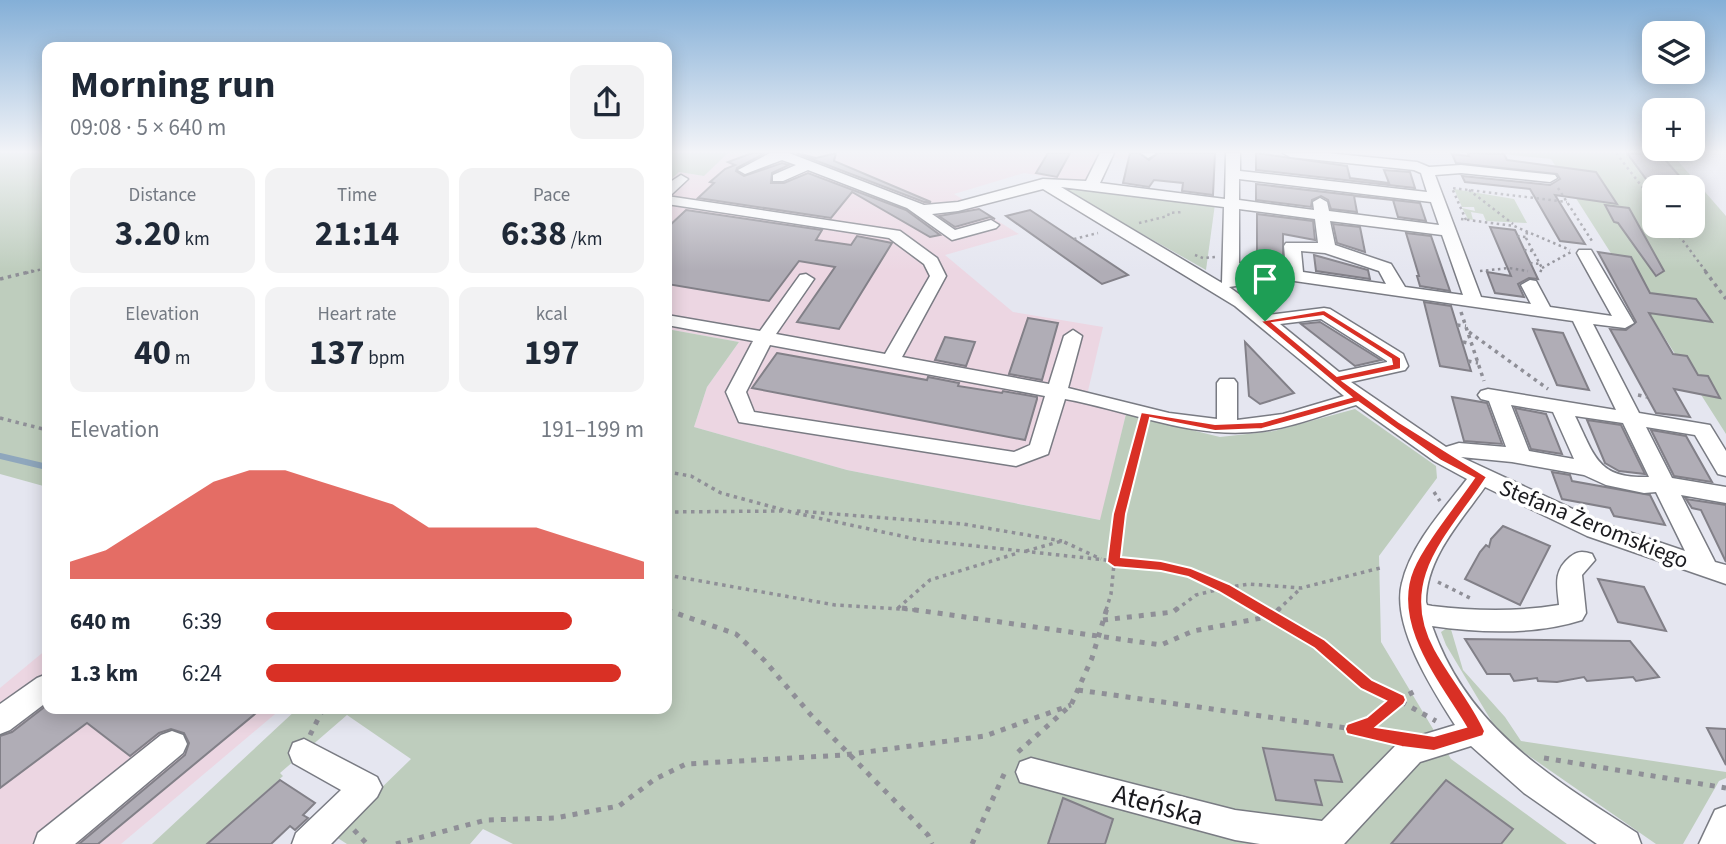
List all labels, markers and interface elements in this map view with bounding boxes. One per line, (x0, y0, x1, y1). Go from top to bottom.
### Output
map controls (1642, 21, 1705, 238)
button: layers (1642, 21, 1705, 84)
text: Morning run (70, 58, 275, 112)
button: share (570, 65, 644, 139)
button: + (1642, 98, 1705, 161)
text: 09:08 · 5 × 640 m (70, 111, 226, 144)
button: − (1642, 175, 1705, 238)
text: Distance (129, 182, 196, 209)
text: Time (337, 182, 377, 209)
text: Pace (533, 182, 570, 209)
text: 3.20 (115, 209, 181, 259)
text: 21:14 (315, 209, 399, 259)
text: 6:38 (501, 209, 567, 259)
text: km (181, 226, 210, 253)
text: /km (567, 226, 602, 253)
pin (1235, 249, 1295, 321)
icon: arrive (1246, 260, 1284, 298)
text: Elevation (125, 301, 199, 328)
text: Heart rate (317, 301, 396, 328)
text: kcal (536, 301, 568, 328)
text: 40 (134, 328, 171, 378)
text: 137 (309, 328, 364, 378)
text: 197 (524, 328, 579, 378)
text: m (171, 345, 191, 372)
text: bpm (364, 345, 405, 372)
text: Elevation (70, 413, 160, 446)
text: 191–199 m (541, 413, 644, 446)
street label: Stefana Żeromskiego (1494, 471, 1694, 577)
text: 640 m (70, 605, 131, 638)
text: 6:39 (182, 605, 222, 638)
text: 1.3 km (70, 657, 138, 690)
text: 6:24 (182, 657, 222, 690)
street label: Ateńska (1108, 774, 1208, 836)

